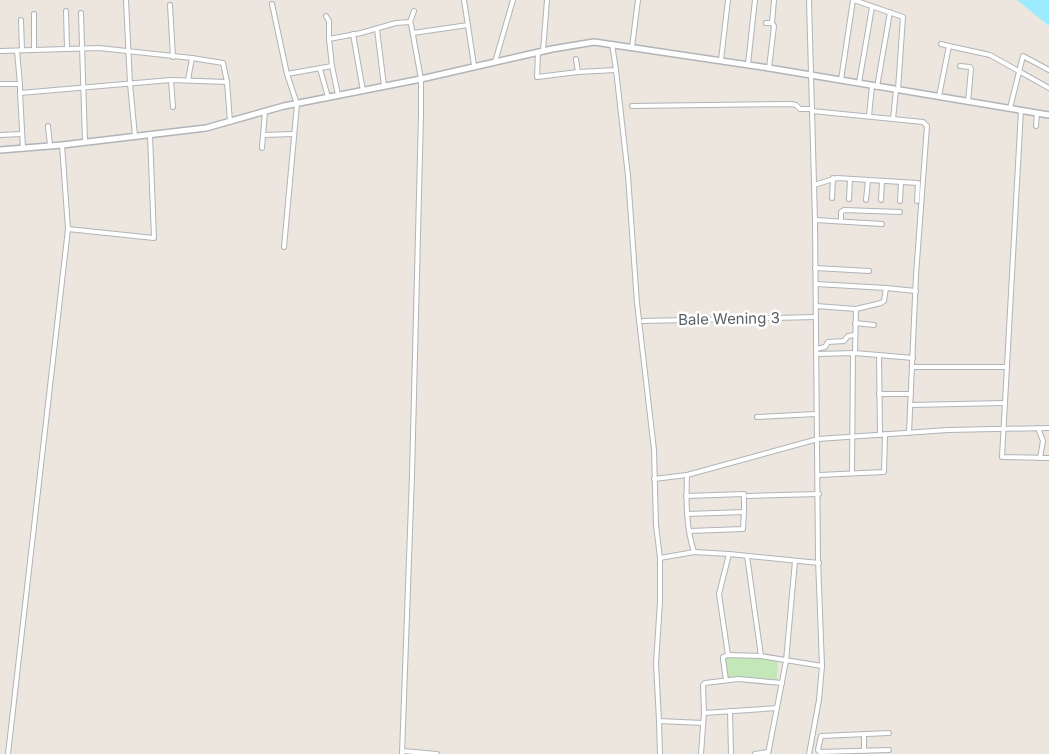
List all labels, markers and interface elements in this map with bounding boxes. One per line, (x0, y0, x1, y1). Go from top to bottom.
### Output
street label: Bale Wening 3 (678, 308, 780, 329)

